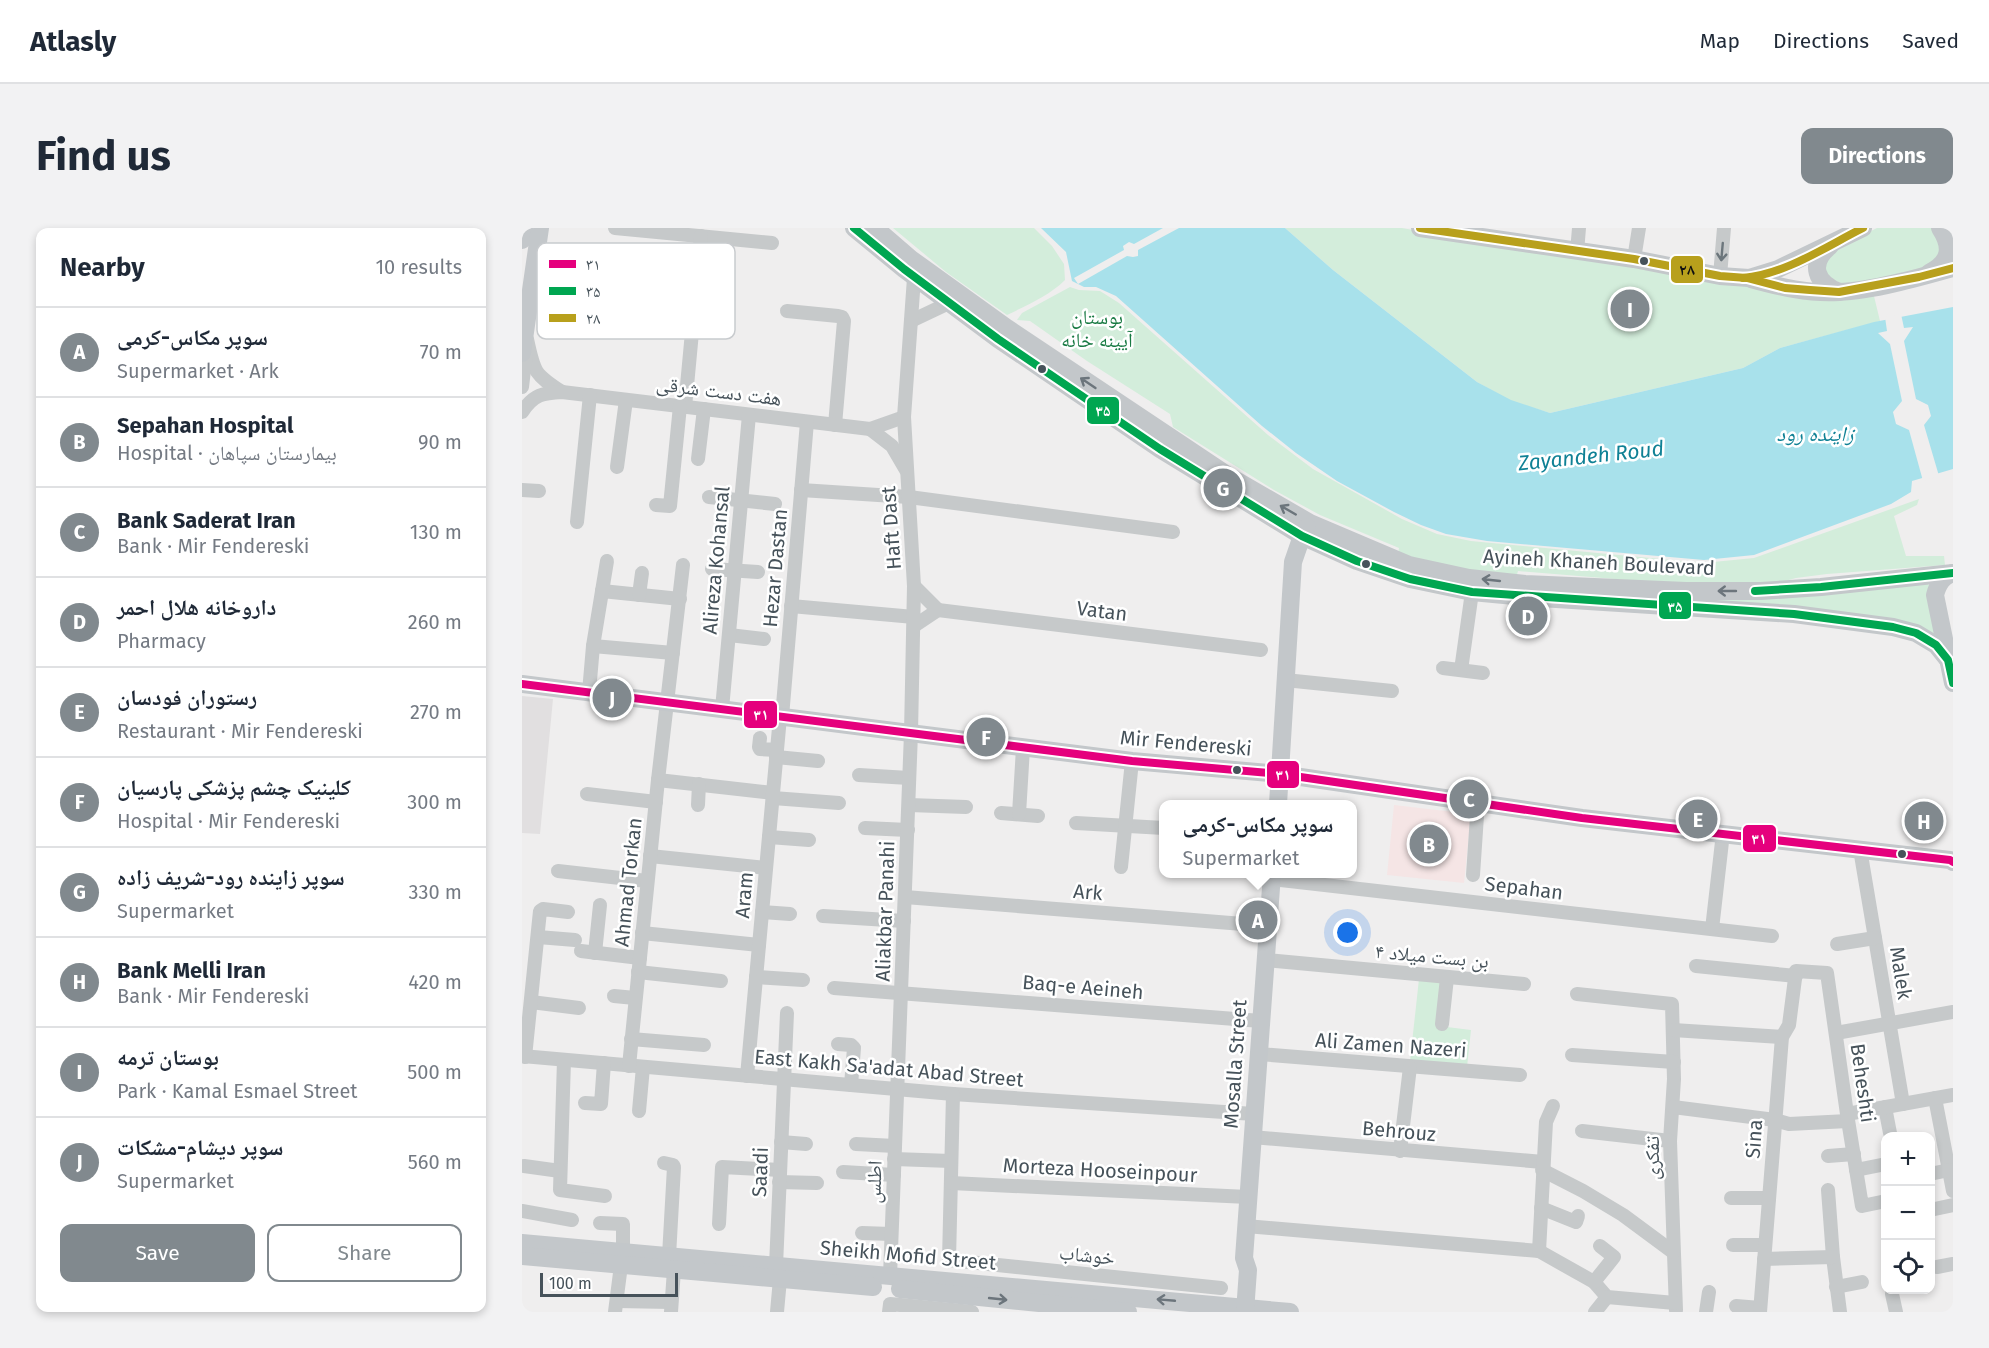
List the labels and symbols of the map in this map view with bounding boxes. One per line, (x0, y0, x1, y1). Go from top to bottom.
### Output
one-way arrow (1716, 241, 1727, 261)
legend (537, 243, 735, 339)
text: ۳۱ (586, 255, 600, 274)
unlabelled marker (1638, 255, 1650, 267)
line badge: ۲۸ (1670, 255, 1704, 284)
text: ۲۸ (1679, 260, 1695, 279)
text: ۳۵ (586, 282, 600, 301)
pin: I (1610, 286, 1650, 332)
park label: بوستان آیینه خانه (1061, 305, 1134, 352)
text: ۲۸ (586, 309, 600, 328)
unlabelled marker (1036, 363, 1048, 375)
street label: هفت دست شرقی (655, 371, 783, 411)
one-way arrow (1080, 377, 1097, 390)
line badge: ۳۵ (1086, 396, 1120, 425)
text: ۳۵ (1095, 401, 1111, 420)
water label: زاینده رود (1776, 421, 1856, 447)
water label: Zayandeh Roud (1516, 435, 1665, 477)
pin: G (1204, 466, 1242, 510)
street label: Alireza Kohansal (698, 485, 734, 635)
street label: Haft Dast (876, 485, 906, 571)
one-way arrow (1280, 504, 1297, 516)
street label: Hezar Dastan (758, 508, 792, 628)
street label: Ayineh Khaneh Boulevard (1482, 544, 1716, 580)
unlabelled marker (1360, 558, 1372, 570)
one-way arrow (1481, 574, 1501, 585)
one-way arrow (1718, 585, 1738, 597)
line badge: ۳۵ (1658, 591, 1692, 620)
pin: D (1508, 594, 1548, 638)
street label: Vatan (1075, 596, 1129, 626)
text: ۳۵ (1667, 597, 1683, 616)
pin: J (592, 676, 632, 720)
line badge: ۳۱ (743, 700, 778, 729)
text: ۳۱ (753, 705, 769, 724)
pin: F (966, 714, 1006, 760)
street label: Mir Fendereski (1119, 725, 1253, 761)
line badge: ۳۱ (1266, 760, 1300, 789)
unlabelled marker (1231, 764, 1243, 776)
text: ۳۱ (1275, 765, 1291, 784)
pin: C (1450, 776, 1488, 822)
pin: E (1678, 796, 1718, 842)
pin: H (1904, 798, 1944, 844)
street label: Ahmad Torkan (609, 816, 647, 948)
pin: B (1410, 822, 1448, 866)
line badge: ۳۱ (1742, 824, 1777, 853)
text: ۳۱ (1751, 829, 1767, 848)
street label: Aliakbar Panahi (871, 840, 899, 982)
unlabelled marker (1896, 848, 1908, 860)
street label: Aram (730, 871, 758, 919)
street label: Sepahan (1483, 871, 1565, 905)
street label: Ark (1072, 879, 1104, 905)
pin: A (1238, 898, 1278, 942)
your location (1333, 918, 1362, 947)
street label: بن بست میلاد ۴ (1374, 939, 1490, 973)
street label: Malek (1885, 945, 1917, 1002)
street label: Baq-e Aeineh (1021, 970, 1145, 1004)
street label: Mosalla Street (1219, 998, 1252, 1129)
street label: Ali Zamen Nazeri (1314, 1028, 1468, 1062)
street label: Beheshti (1846, 1042, 1880, 1124)
street label: East Kakh Sa'adat Abad Street (753, 1044, 1025, 1092)
street label: Behrouz (1361, 1116, 1437, 1146)
street label: Sina (1741, 1119, 1767, 1159)
street label: تفکری (1640, 1136, 1664, 1180)
street label: Saadi (747, 1147, 773, 1197)
street label: Morteza Hooseinpour (1002, 1153, 1198, 1187)
street label: اطلس (861, 1160, 887, 1204)
street label: Sheikh Mofid Street (819, 1235, 998, 1275)
street label: خوشاب (1058, 1240, 1116, 1270)
scale bar (540, 1270, 678, 1298)
one-way arrow (988, 1294, 1008, 1305)
one-way arrow (1157, 1294, 1177, 1305)

